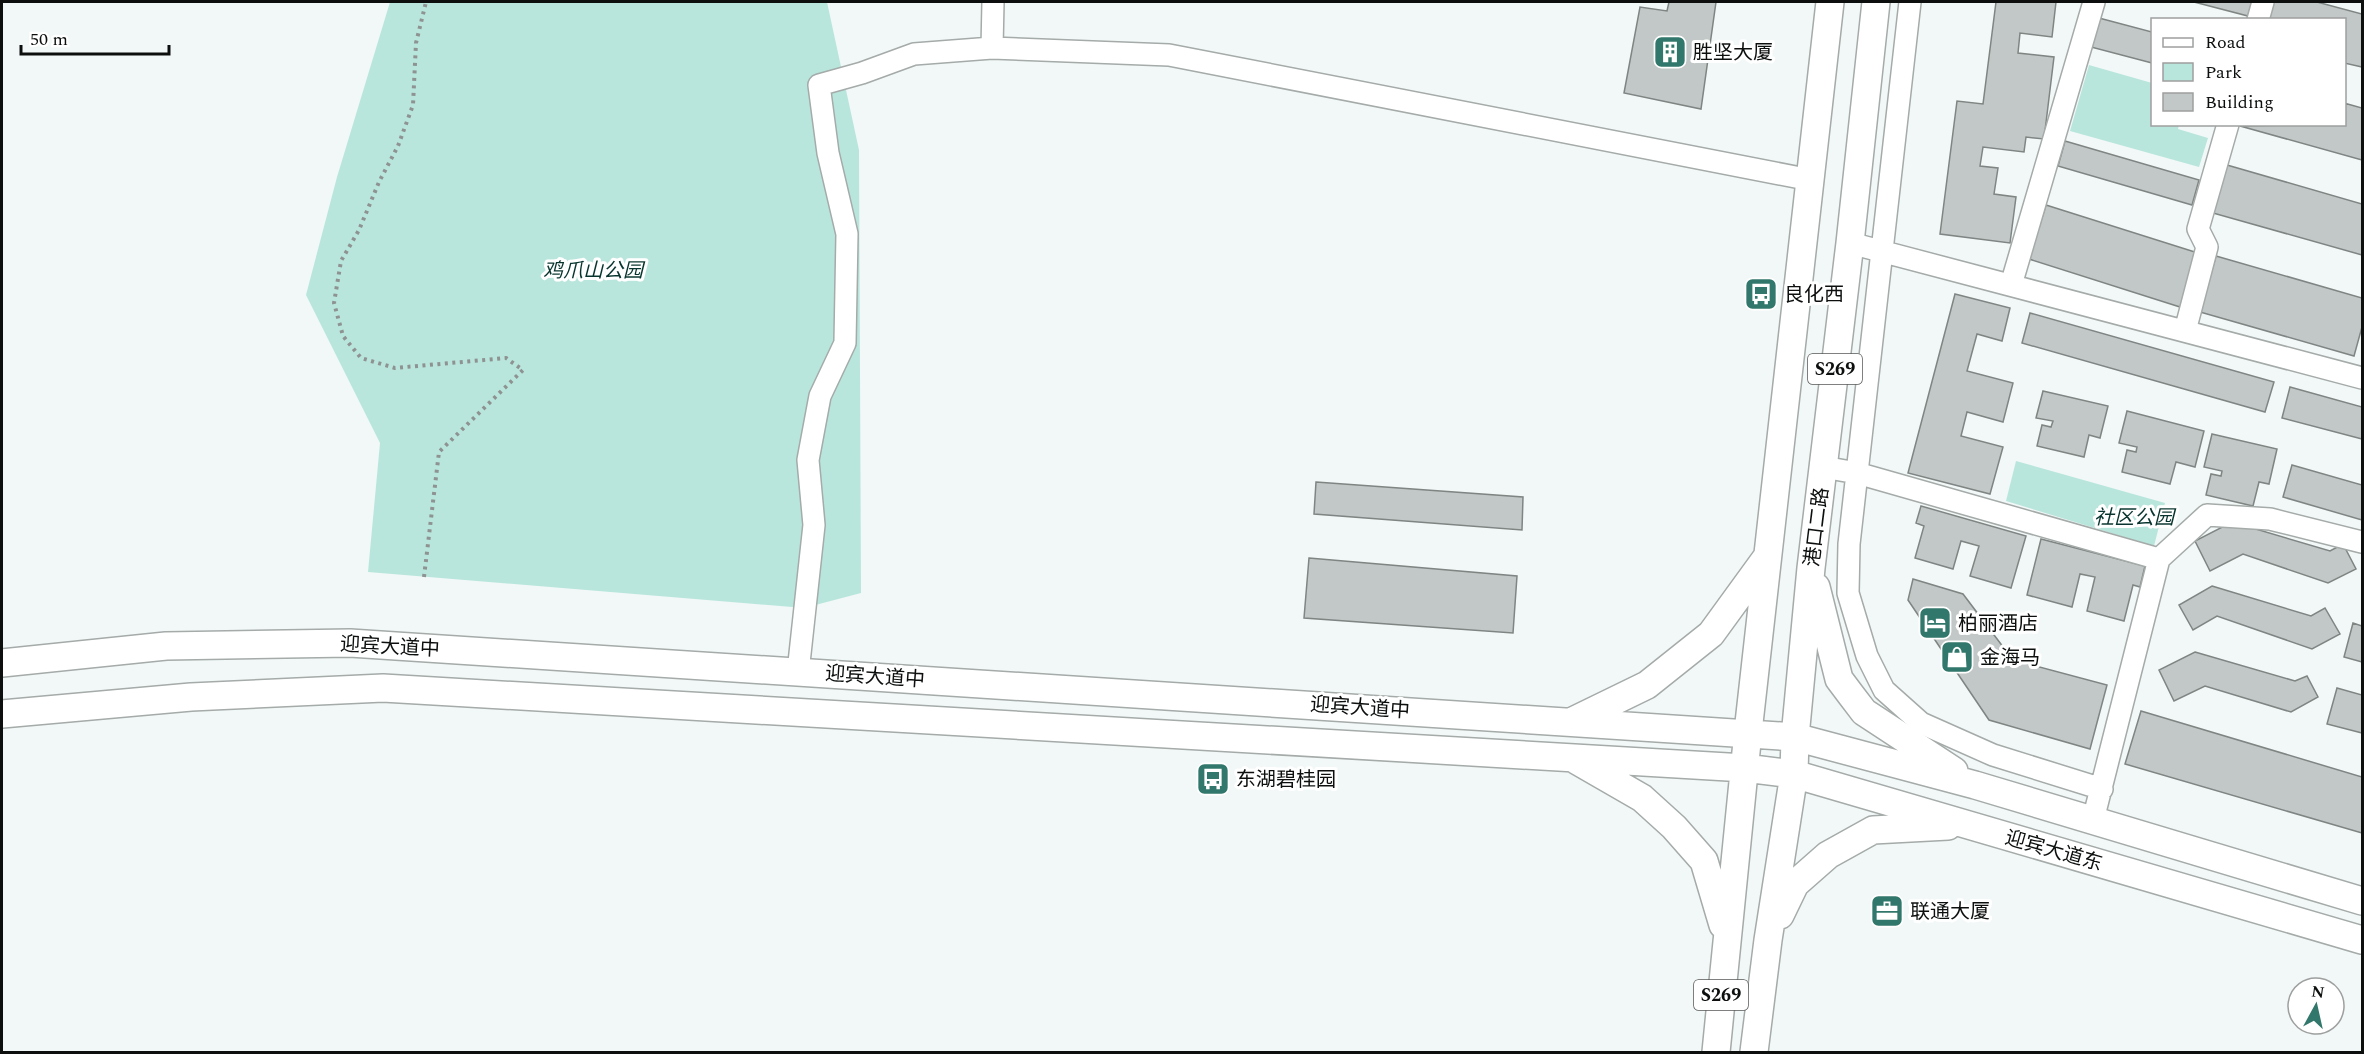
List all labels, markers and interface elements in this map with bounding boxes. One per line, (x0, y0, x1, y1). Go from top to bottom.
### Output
scale bar (21, 18, 170, 56)
legend (2151, 18, 2346, 126)
text: 50 m (30, 26, 68, 53)
text: Road (2205, 29, 2246, 56)
building icon: 胜坚大厦 (1652, 34, 1688, 70)
place label: 胜坚大厦 (1693, 38, 1773, 68)
text: Park (2205, 59, 2242, 86)
text: Building (2205, 89, 2274, 116)
park label: 鸡爪山公园 (543, 256, 646, 286)
bus stop icon: 良化西 (1743, 276, 1779, 312)
place label: 良化西 (1784, 280, 1844, 310)
road number: S269 (1808, 354, 1862, 384)
street label: 港口二路 (1797, 486, 1837, 569)
park label: 社区公园 (2094, 503, 2177, 533)
hotel icon: 柏丽酒店 (1917, 605, 1953, 641)
place label: 柏丽酒店 (1958, 609, 2038, 639)
street label: 迎宾大道中 (339, 629, 441, 665)
shop icon: 金海马 (1939, 639, 1975, 675)
place label: 金海马 (1980, 643, 2040, 673)
street label: 迎宾大道中 (824, 659, 926, 695)
street label: 迎宾大道中 (1309, 690, 1411, 726)
bus stop icon: 东湖碧桂园 (1195, 761, 1231, 797)
place label: 东湖碧桂园 (1236, 765, 1336, 795)
street label: 迎宾大道东 (2002, 823, 2106, 879)
office icon: 联通大厦 (1869, 893, 1905, 929)
place label: 联通大厦 (1910, 897, 1990, 927)
north arrow (2286, 976, 2346, 1036)
text: N (2310, 979, 2326, 1005)
road number: S269 (1694, 980, 1748, 1010)

